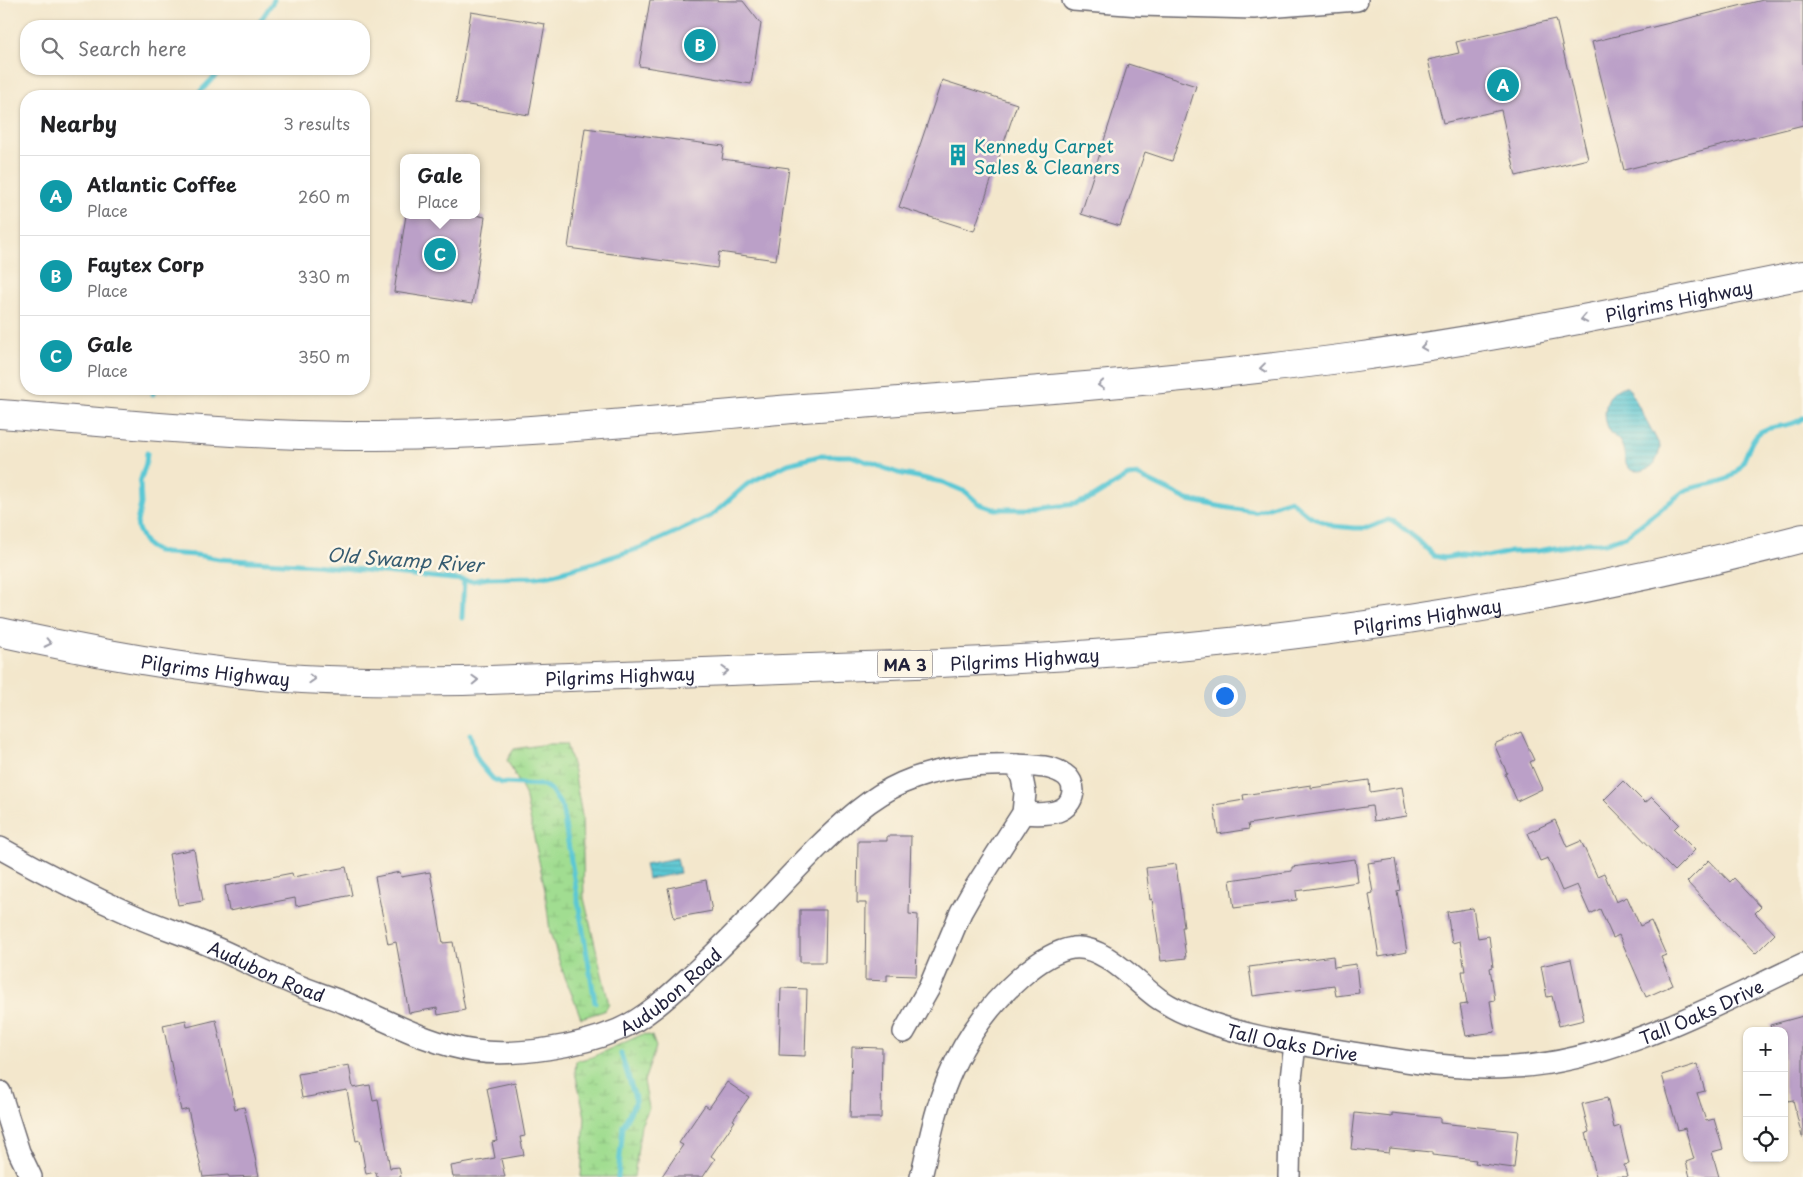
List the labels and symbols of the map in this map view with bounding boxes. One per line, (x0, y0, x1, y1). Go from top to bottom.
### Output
pin: B (684, 26, 716, 64)
pin: A (1487, 66, 1519, 104)
place label: Kennedy Carpet Sales & Cleaners (974, 132, 1120, 180)
building icon: Kennedy Carpet Sales & Cleaners (945, 142, 971, 168)
pin: C (424, 235, 456, 273)
street label: Pilgrims Highway (1603, 272, 1755, 328)
one-way arrow (1579, 313, 1588, 323)
one-way arrow (1419, 341, 1427, 352)
one-way arrow (1258, 362, 1266, 373)
one-way arrow (1097, 379, 1105, 390)
water label: Old Swamp River (326, 540, 487, 579)
street label: Pilgrims Highway (1351, 591, 1503, 640)
one-way arrow (43, 637, 52, 648)
street label: Pilgrims Highway (949, 640, 1100, 676)
street label: Pilgrims Highway (139, 647, 291, 692)
road number: MA 3 (878, 651, 932, 678)
street label: Pilgrims Highway (544, 659, 695, 692)
one-way arrow (721, 666, 729, 676)
one-way arrow (309, 674, 317, 685)
one-way arrow (471, 675, 479, 686)
your location (1212, 683, 1238, 709)
street label: Audubon Road (204, 933, 329, 1008)
street label: Audubon Road (614, 941, 727, 1041)
street label: Tall Oaks Drive (1635, 972, 1767, 1051)
street label: Tall Oaks Drive (1224, 1015, 1360, 1067)

